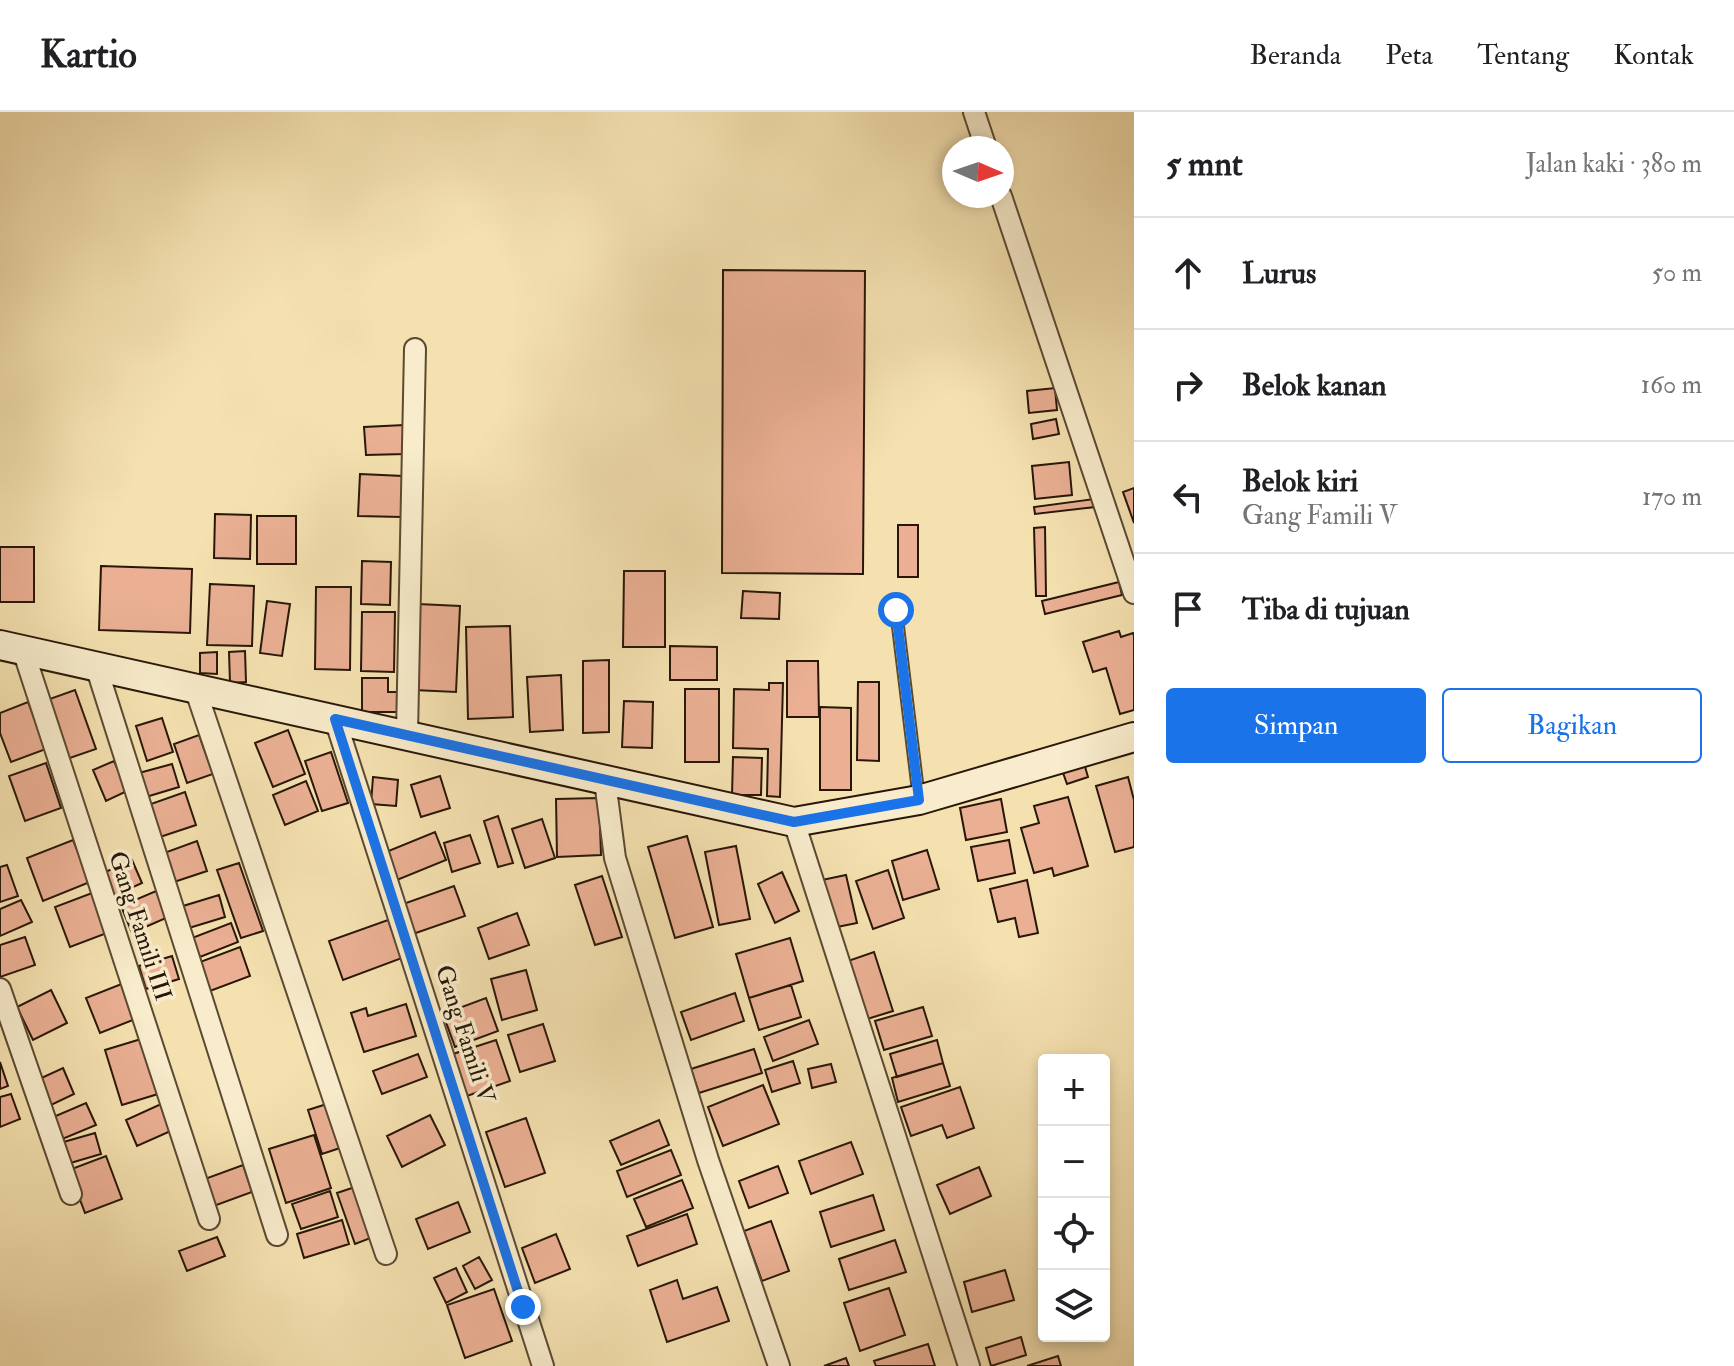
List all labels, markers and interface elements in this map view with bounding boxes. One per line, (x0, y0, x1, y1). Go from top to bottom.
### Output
text: Kartio (40, 31, 137, 79)
text: Beranda (1250, 38, 1341, 73)
text: Peta (1385, 38, 1433, 73)
text: Tentang (1477, 38, 1569, 73)
text: Kontak (1613, 38, 1694, 73)
north arrow (942, 136, 1014, 208)
text: 5 mnt (1166, 143, 1243, 186)
text: Jalan kaki · 380 m (1526, 148, 1702, 180)
icon: ahead (1166, 251, 1210, 295)
text: Lurus (1242, 255, 1316, 292)
text: 50 m (1652, 257, 1702, 289)
icon: right (1166, 363, 1210, 407)
text: Belok kanan (1242, 367, 1386, 404)
text: 160 m (1641, 369, 1702, 401)
text: Belok kiri (1242, 463, 1358, 500)
icon: left (1166, 475, 1210, 519)
text: 170 m (1642, 481, 1702, 513)
text: Gang Famili V (1242, 500, 1397, 532)
icon: arrive (1166, 587, 1210, 631)
text: Tiba di tujuan (1242, 591, 1410, 628)
route start (878, 592, 914, 628)
button: Simpan (1166, 688, 1426, 763)
button: Bagikan (1442, 688, 1702, 763)
street label: Gang Famili III (101, 847, 179, 1005)
street label: Gang Famili V (428, 961, 502, 1108)
map controls (1038, 1054, 1110, 1342)
button: + (1038, 1054, 1110, 1126)
button: − (1038, 1126, 1110, 1198)
button: locate (1038, 1198, 1110, 1270)
button: layers (1038, 1270, 1110, 1342)
route end (505, 1289, 541, 1325)

